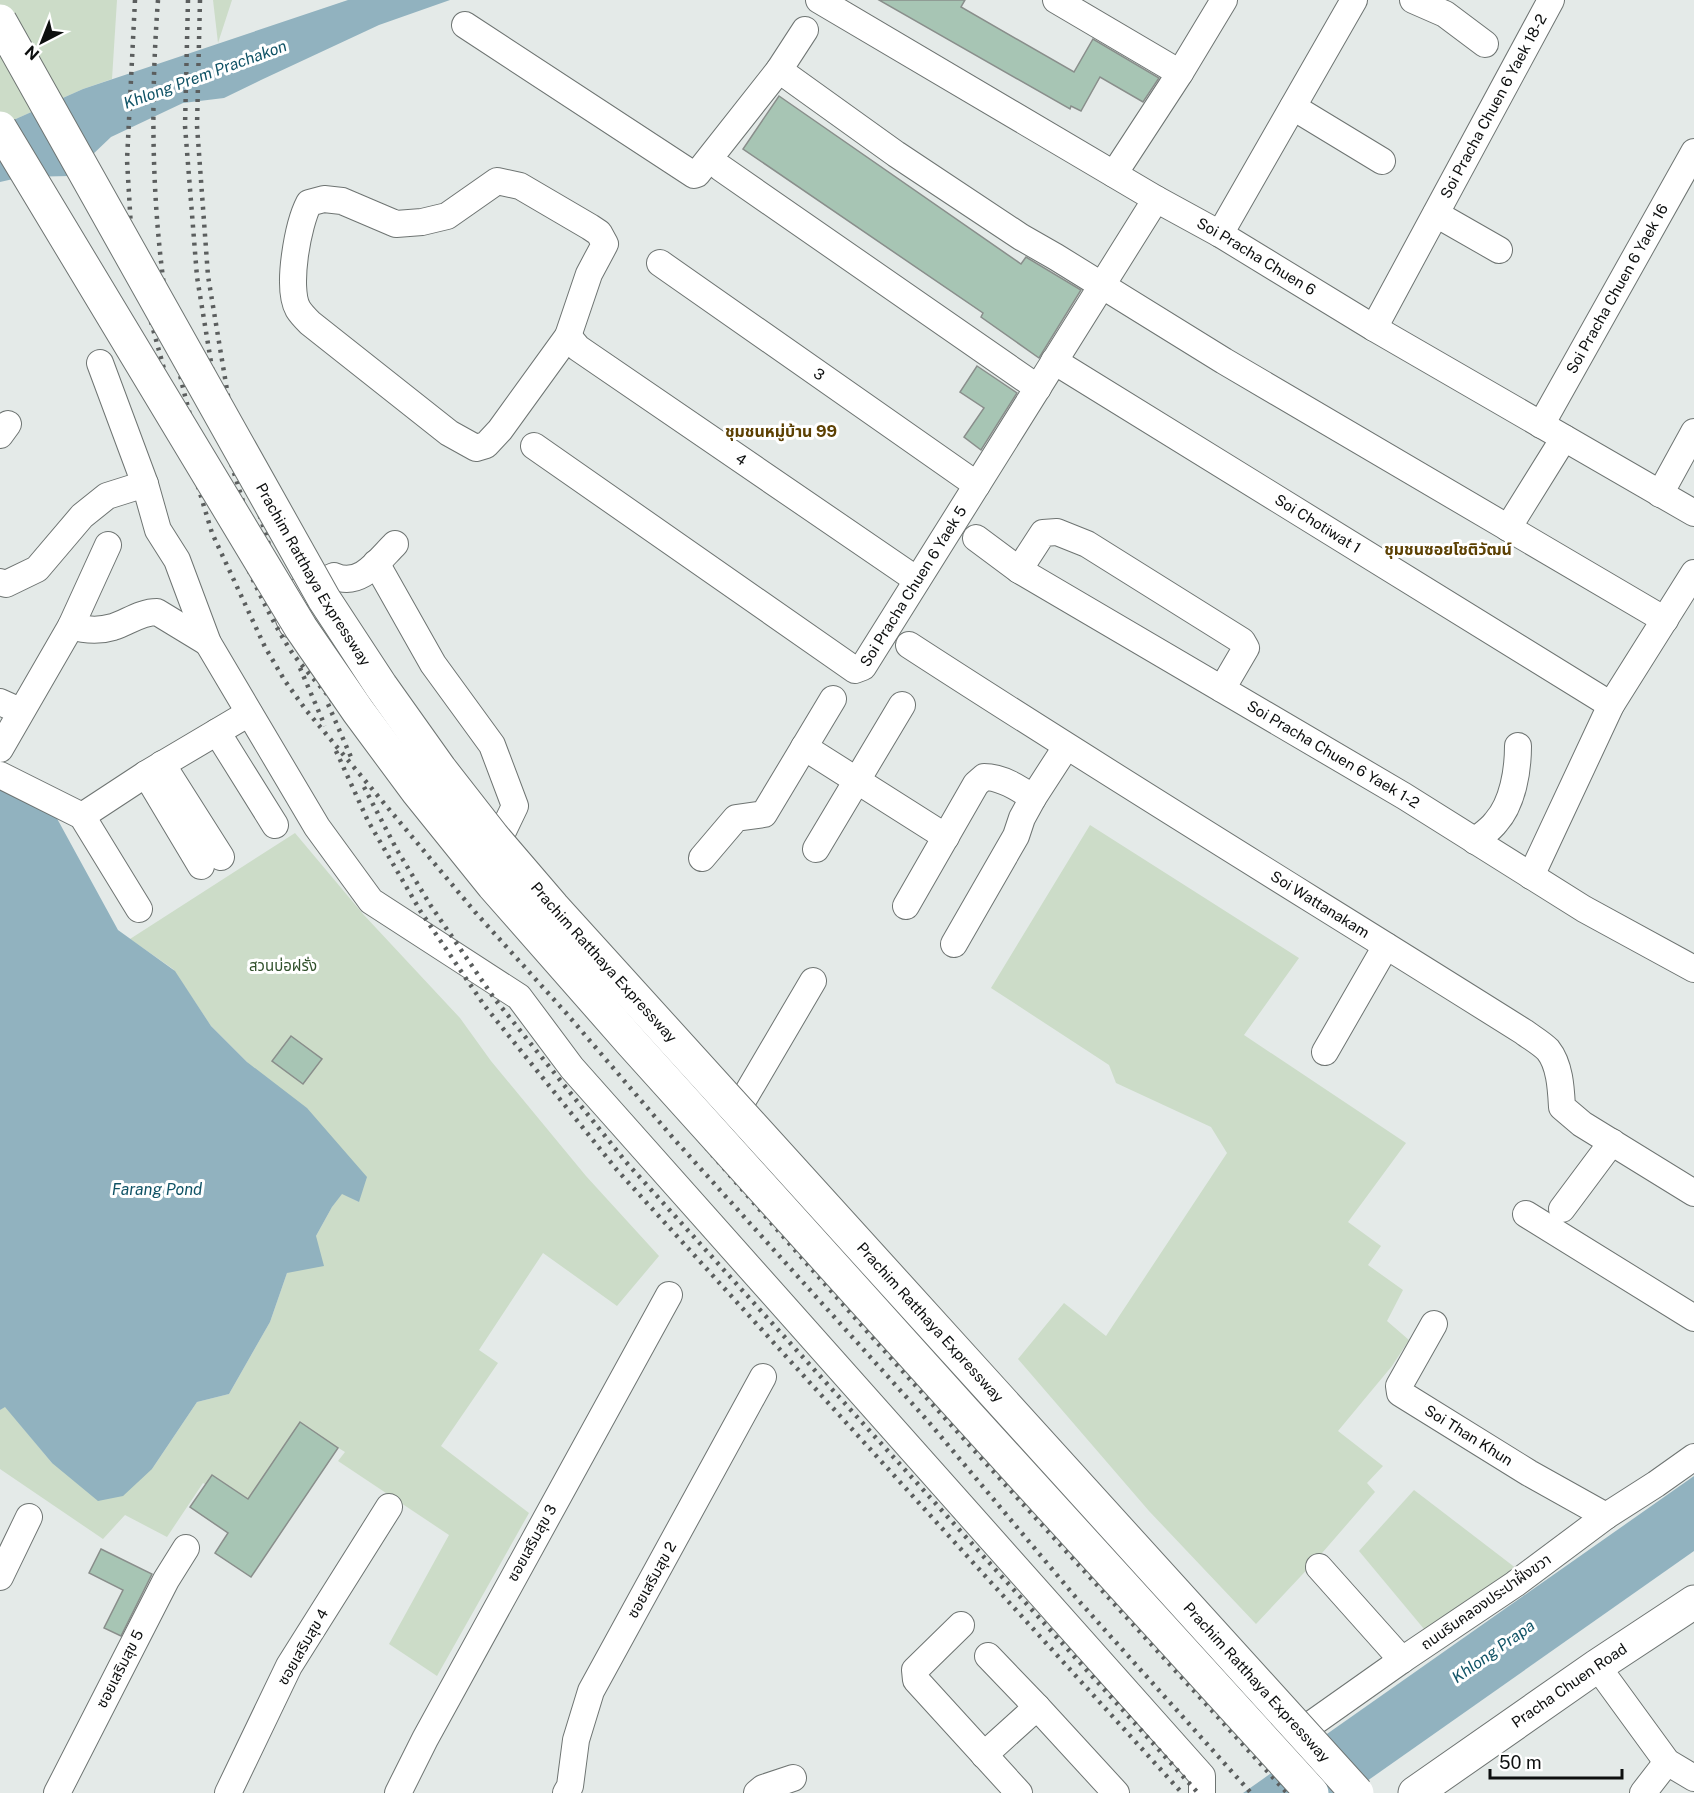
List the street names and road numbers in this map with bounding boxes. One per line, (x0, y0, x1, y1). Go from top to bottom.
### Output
street label: Soi Pracha Chuen 6 Yaek 18-2 (1437, 11, 1550, 201)
street label: Soi Pracha Chuen 6 Yaek 16 (1562, 201, 1671, 377)
street label: Soi Pracha Chuen 6 (1194, 214, 1319, 298)
street label: 3 (810, 364, 828, 384)
street label: 4 (732, 449, 750, 469)
street label: Prachim Ratthaya Expressway (253, 480, 374, 669)
street label: Soi Chotiwat 1 (1272, 491, 1364, 556)
street label: Soi Pracha Chuen 6 Yaek 5 (856, 503, 970, 670)
street label: Soi Pracha Chuen 6 Yaek 1-2 (1244, 697, 1423, 812)
street label: Soi Wattanakam (1268, 867, 1373, 941)
street label: Prachim Ratthaya Expressway (528, 879, 681, 1046)
street label: Prachim Ratthaya Expressway (854, 1239, 1007, 1406)
street label: Soi Than Khun (1422, 1401, 1516, 1469)
street label: ซอยเสริมสุข 3 (503, 1501, 561, 1585)
street label: ซอยเสริมสุข 2 (624, 1539, 680, 1621)
street label: ถนนริมคลองประปาฝั่งขวา (1417, 1549, 1554, 1653)
street label: Prachim Ratthaya Expressway (1180, 1599, 1334, 1765)
street label: ซอยเสริมสุข 4 (274, 1606, 332, 1688)
street label: ซอยเสริมสุข 5 (93, 1627, 147, 1711)
street label: Pracha Chuen Road (1508, 1640, 1630, 1731)

